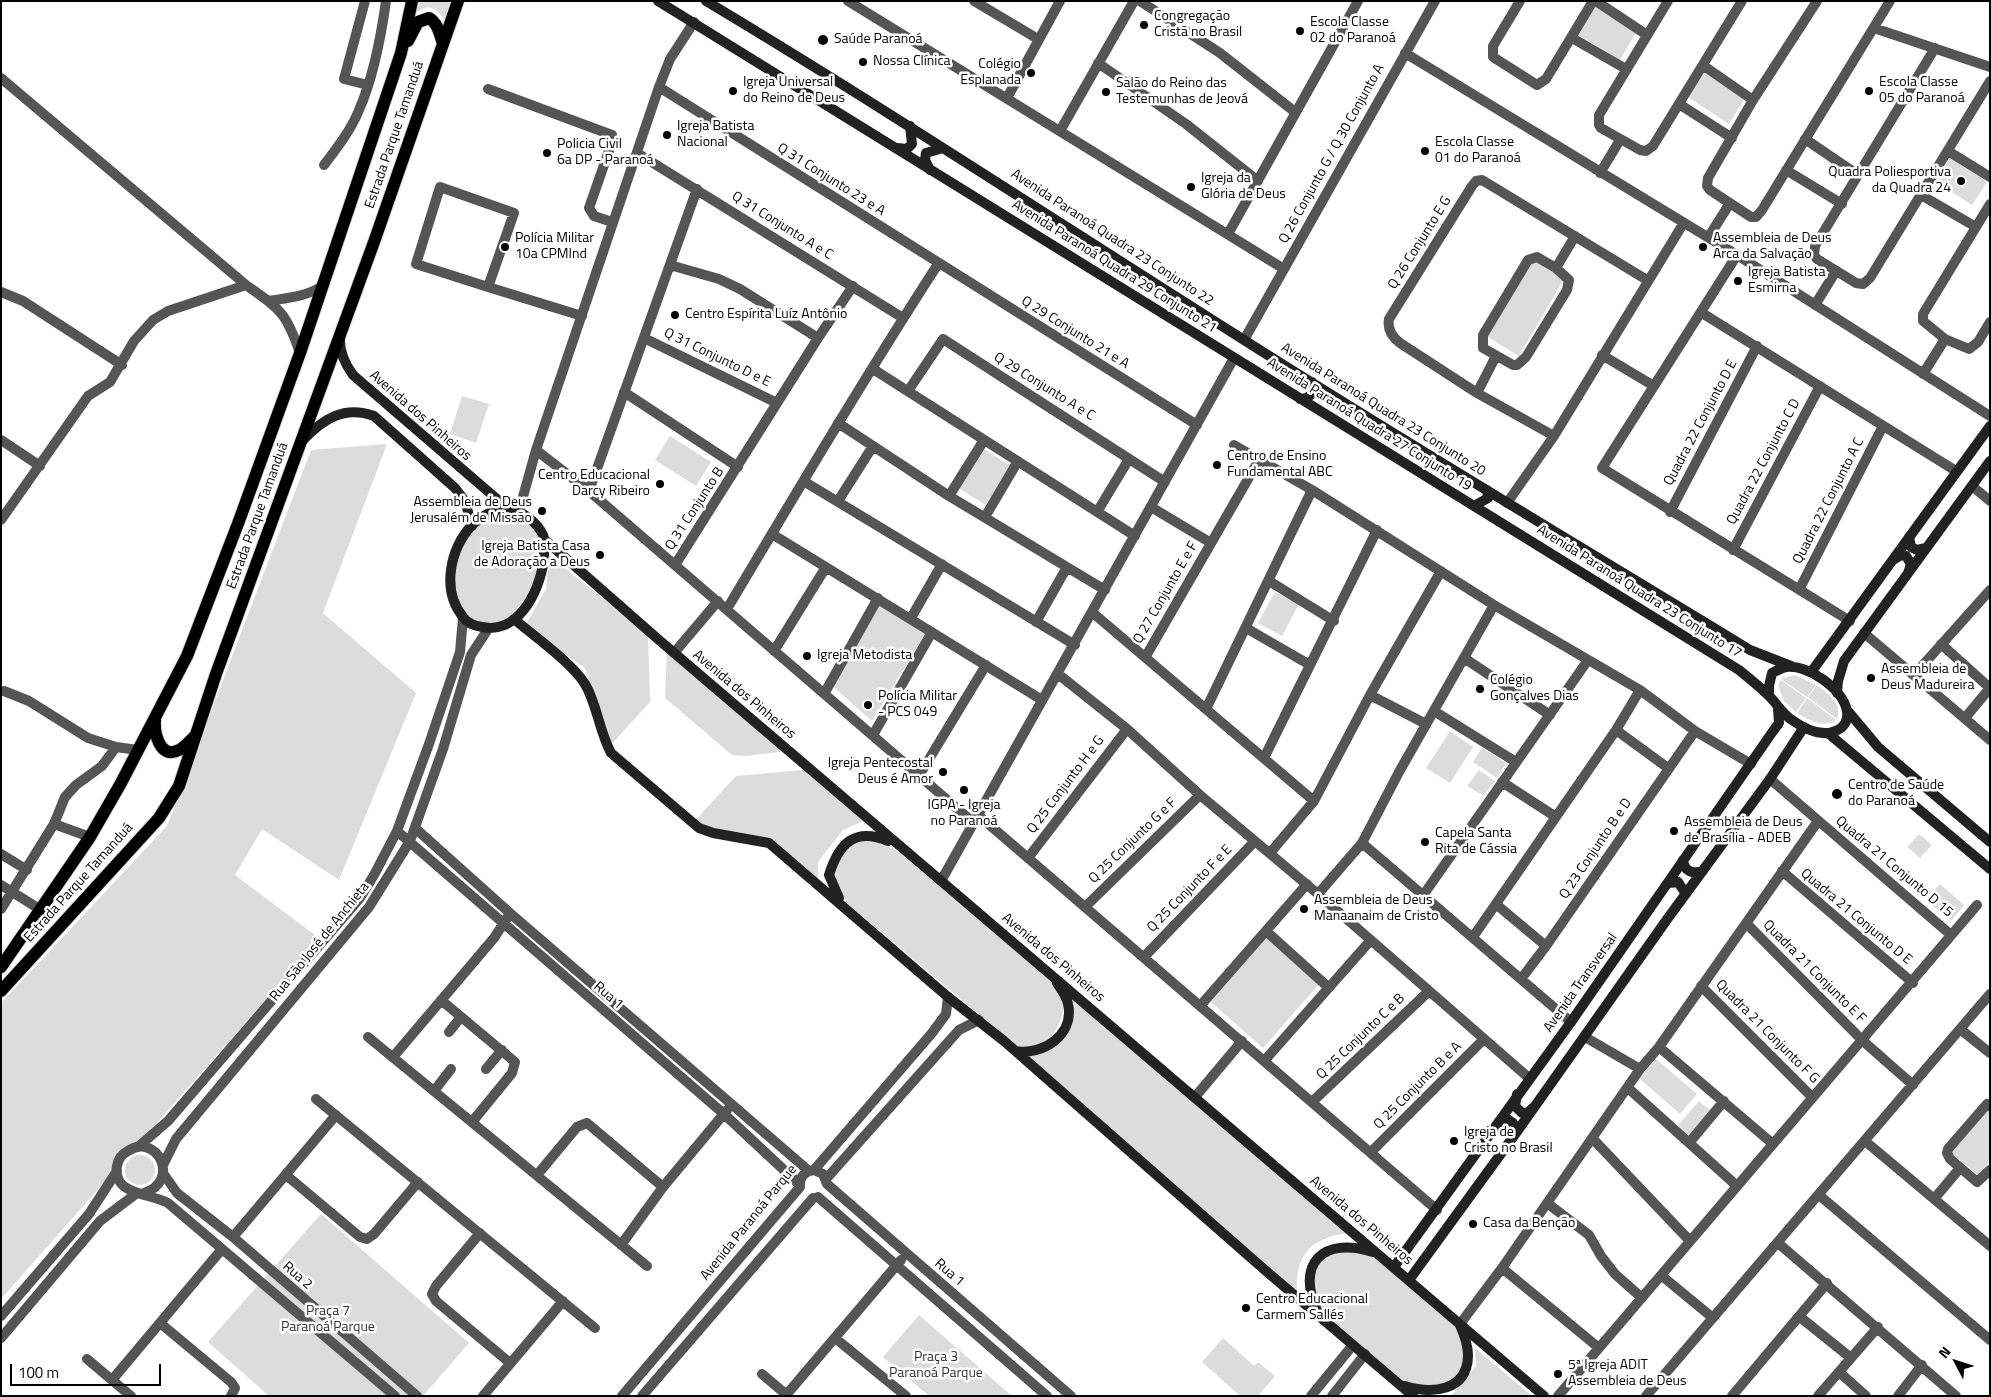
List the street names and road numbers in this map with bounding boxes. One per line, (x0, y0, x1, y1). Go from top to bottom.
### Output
street label: Estrada Parque Tamanduá (362, 59, 428, 211)
street label: Q 26 Conjunto G / Q 30 Conjunto A (1276, 61, 1388, 247)
street label: Q 31 Conjunto 23 e A (774, 140, 888, 220)
street label: Avenida Paranoá Quadra 23 Conjunto 22 (1008, 166, 1216, 310)
street label: Q 31 Conjunto A e C (728, 188, 836, 264)
street label: Q 26 Conjunto E G (1385, 193, 1455, 293)
street label: Avenida Paranoá Quadra 29 Conjunto 21 (1009, 197, 1219, 337)
street label: Q 29 Conjunto 21 e A (1018, 293, 1132, 373)
street label: Q 31 Conjunto D e E (661, 325, 773, 391)
street label: Avenida Paranoá Quadra 23 Conjunto 20 (1278, 340, 1488, 480)
street label: Q 29 Conjunto A e C (990, 349, 1098, 425)
street label: Avenida Paranoá Quadra 27 Conjunto 19 (1264, 355, 1474, 495)
street label: Quadra 22 Conjunto D E (1661, 357, 1741, 489)
street label: Avenida dos Pinheiros (366, 367, 474, 465)
street label: Quadra 22 Conjunto C D (1724, 396, 1804, 528)
street label: Quadra 22 Conjunto A C (1790, 435, 1868, 567)
street label: Estrada Parque Tamanduá (224, 440, 292, 592)
street label: Q 31 Conjunto B (662, 464, 728, 554)
street label: Avenida Paranoá Quadra 23 Conjunto 17 (1534, 522, 1744, 662)
street label: Q 27 Conjunto E e F (1130, 539, 1202, 647)
street label: Avenida dos Pinheiros (689, 647, 799, 743)
street label: Q 25 Conjunto H e G (1024, 733, 1108, 837)
street label: Q 25 Conjunto G e F (1085, 795, 1181, 887)
street label: Q 23 Conjunto B e D (1556, 796, 1636, 902)
street label: Quadra 21 Conjunto D 15 (1832, 813, 1956, 921)
street label: Estrada Parque Tamanduá (21, 820, 137, 946)
street label: Q 25 Conjunto F e E (1144, 842, 1236, 936)
street label: Quadra 21 Conjunto D E (1797, 865, 1915, 969)
street label: Rua São José de Anchieta (267, 879, 373, 1005)
street label: Avenida dos Pinheiros (998, 910, 1108, 1006)
street label: Quadra 21 Conjunto E F (1759, 917, 1869, 1027)
street label: Avenida Transversal (1541, 930, 1621, 1036)
street label: Quadra 21 Conjunto F G (1712, 977, 1822, 1087)
street label: Rua 1 (590, 979, 626, 1013)
street label: Q 25 Conjunto C e B (1313, 991, 1409, 1083)
street label: Q 25 Conjunto B e A (1371, 1039, 1465, 1133)
street label: Avenida Paranoá Parque (697, 1162, 801, 1284)
street label: Avenida dos Pinheiros (1306, 1173, 1416, 1269)
street label: Rua 1 (931, 1256, 967, 1290)
street label: Rua 2 (279, 1259, 315, 1293)

